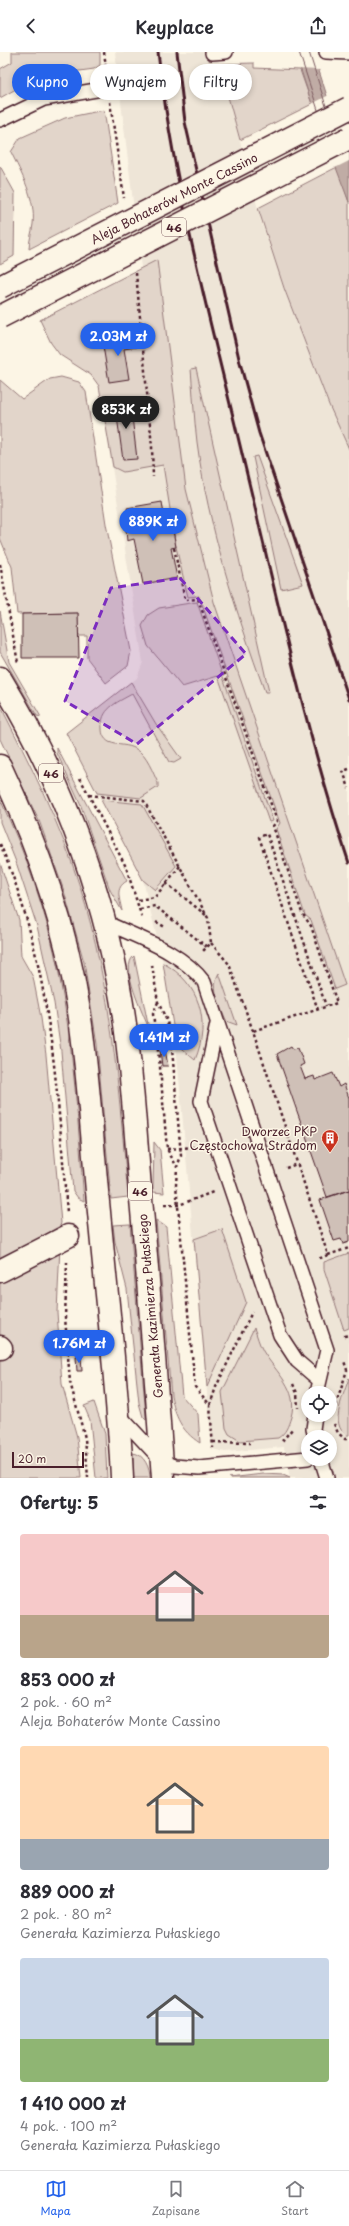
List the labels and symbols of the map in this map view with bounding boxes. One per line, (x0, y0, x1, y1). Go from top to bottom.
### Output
street label: Aleja Bohaterów Monte Cassino (87, 148, 261, 248)
road number: 46 (162, 218, 186, 236)
pin: 2.03M zł (77, 323, 159, 357)
pin: 853K zł (89, 396, 163, 430)
pin: 889K zł (116, 508, 190, 542)
road number: 46 (39, 764, 63, 782)
pin: 1.41M zł (123, 1024, 205, 1058)
place label: Dworzec PKP Częstochowa Stradom (189, 1122, 317, 1154)
building icon: Dworzec PKP Częstochowa Stradom (320, 1128, 340, 1153)
road number: 46 (128, 1182, 152, 1200)
street label: Generała Kazimierza Pułaskiego (133, 1213, 167, 1399)
pin: 1.76M zł (38, 1330, 120, 1364)
scale bar (12, 1450, 84, 1469)

